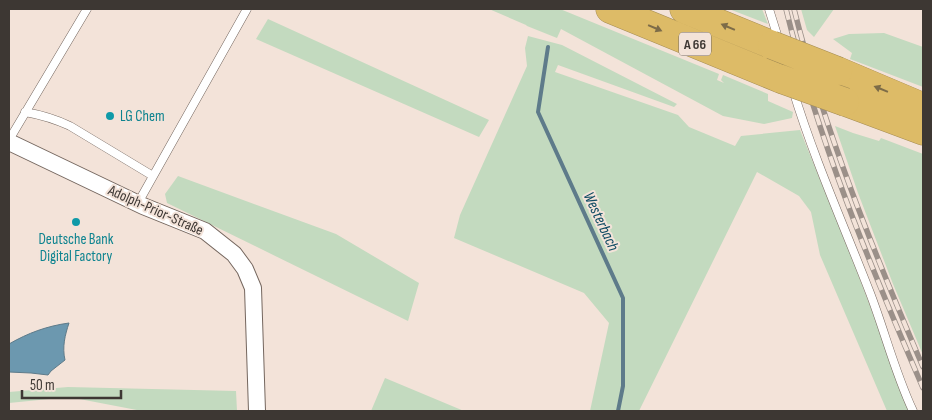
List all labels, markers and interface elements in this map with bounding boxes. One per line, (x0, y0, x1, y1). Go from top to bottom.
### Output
one-way arrow (720, 23, 735, 31)
one-way arrow (648, 24, 662, 32)
road number: A 66 (679, 33, 711, 56)
one-way arrow (873, 85, 888, 92)
place label: LG Chem (120, 107, 165, 126)
marker: LG Chem (104, 110, 116, 122)
street label: Adolph-Prior-Straße (104, 181, 206, 240)
water label: Westerbach (579, 189, 623, 255)
marker: Deutsche Bank Digital Factory (70, 216, 82, 228)
place label: Deutsche Bank Digital Factory (38, 230, 114, 266)
scale bar (22, 368, 121, 400)
text: 50 m (30, 376, 55, 395)

